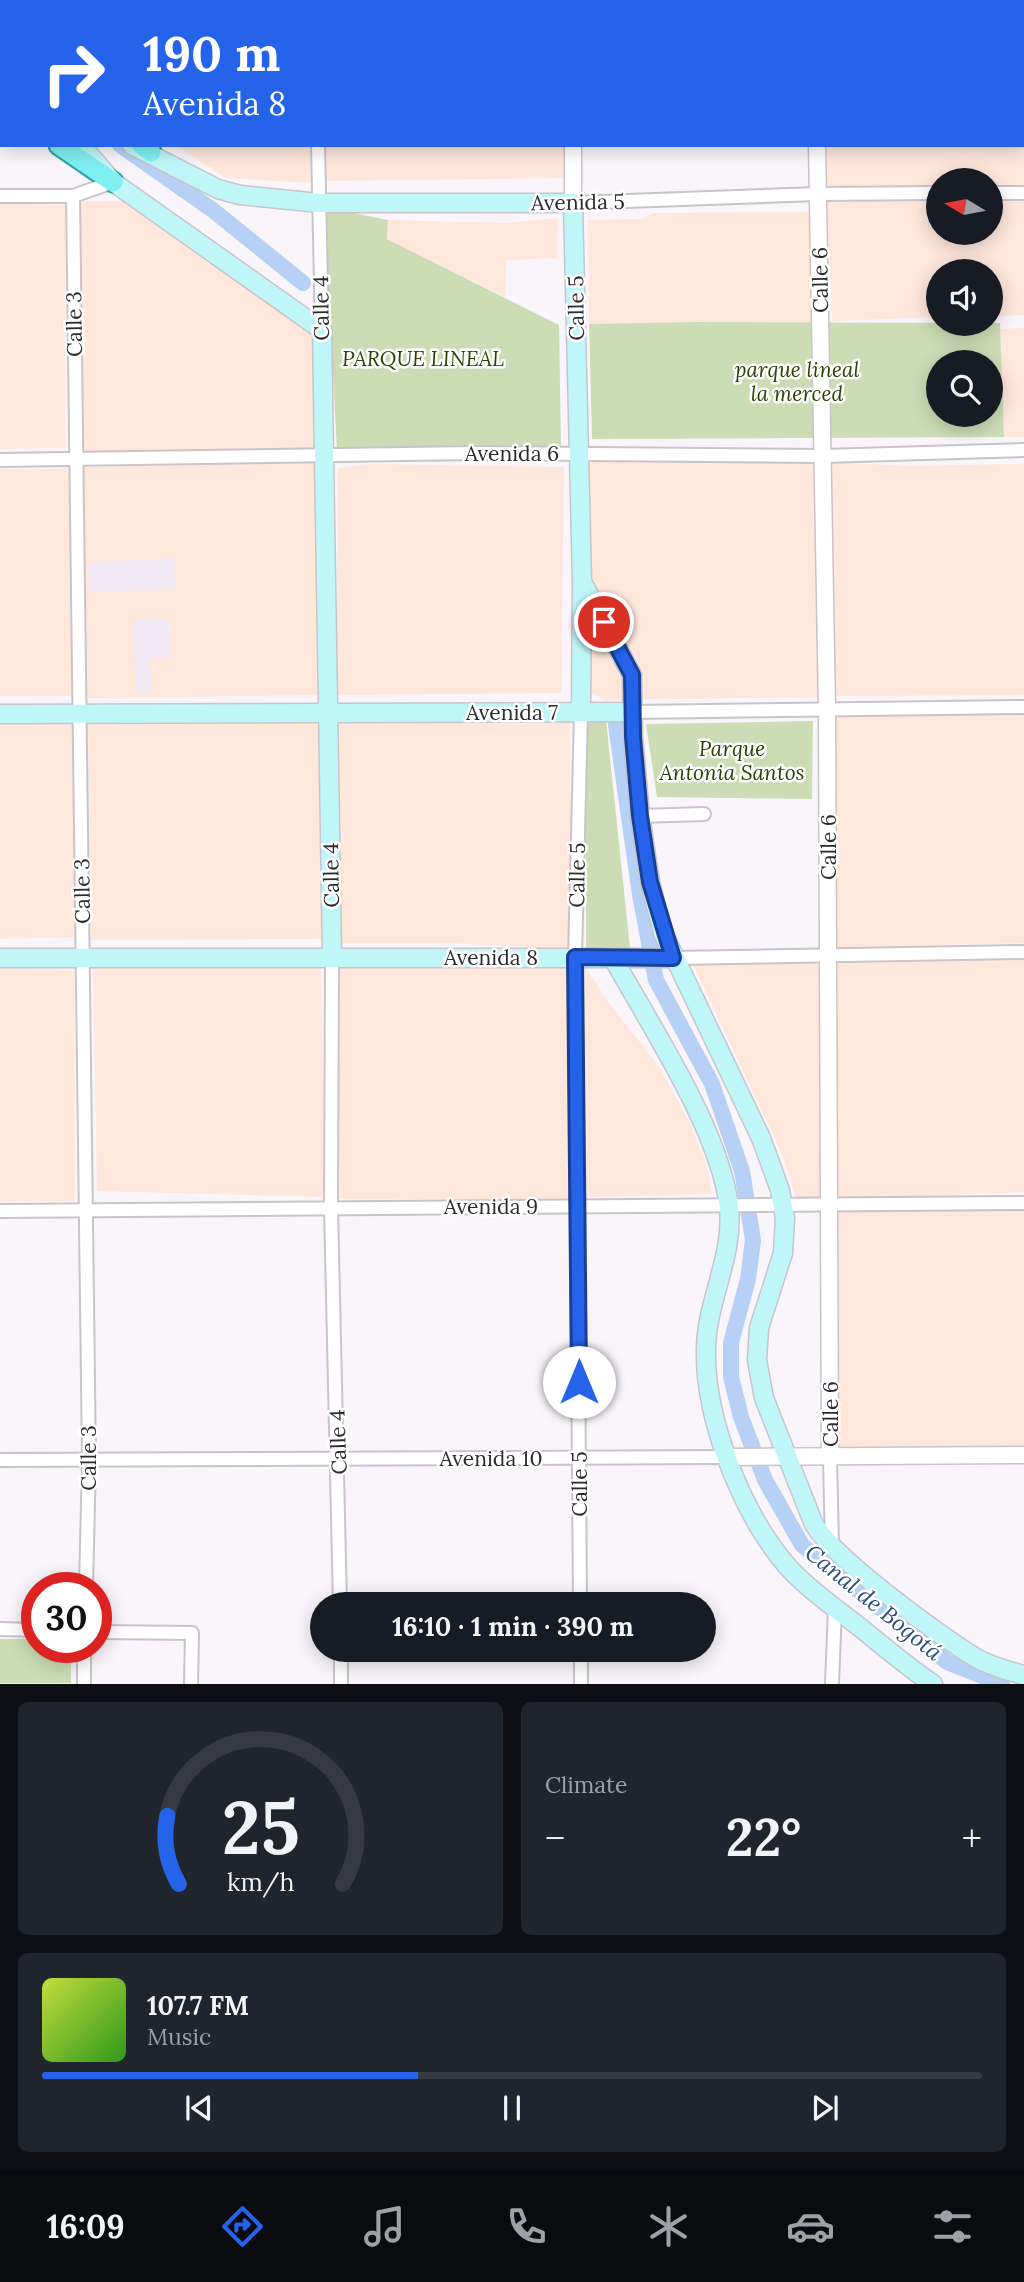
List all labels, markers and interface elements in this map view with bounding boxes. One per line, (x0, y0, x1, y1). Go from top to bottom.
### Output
text: 190 m (143, 22, 280, 84)
icon: right (28, 28, 119, 119)
text: Avenida 8 (143, 83, 286, 124)
north arrow (926, 168, 1003, 245)
map controls (926, 168, 1003, 427)
street label: Avenida 5 (530, 188, 625, 216)
street label: Calle 6 (806, 247, 834, 313)
button: sound (926, 259, 1003, 336)
street label: Calle 4 (307, 275, 335, 341)
street label: Calle 5 (562, 275, 590, 341)
street label: Calle 3 (60, 291, 88, 357)
park label: PARQUE LINEAL (342, 345, 504, 372)
button: search (926, 350, 1003, 427)
park label: parque lineal la merced (734, 356, 860, 407)
street label: Avenida 6 (464, 440, 559, 467)
pin (574, 592, 634, 652)
icon: arrive (585, 603, 623, 641)
street label: Avenida 7 (465, 699, 558, 726)
park label: Parque Antonia Santos (658, 735, 805, 786)
street label: Calle 6 (815, 814, 842, 880)
street label: Calle 4 (317, 842, 345, 908)
street label: Calle 5 (563, 842, 591, 908)
street label: Calle 3 (68, 858, 96, 924)
street label: Avenida 8 (443, 944, 538, 971)
street label: Avenida 9 (443, 1193, 538, 1220)
position arrow (542, 1345, 616, 1419)
street label: Calle 6 (817, 1381, 844, 1447)
street label: Calle 4 (323, 1409, 353, 1475)
street label: Calle 3 (75, 1425, 102, 1491)
street label: Avenida 10 (439, 1445, 542, 1472)
street label: Calle 5 (566, 1451, 593, 1517)
water label: Canal de Bogotá (799, 1538, 949, 1667)
speed limit sign: 30 (21, 1572, 112, 1663)
text: 16:10 · 1 min · 390 m (392, 1610, 634, 1643)
text: Climate (545, 1770, 627, 1799)
text: 25 (221, 1782, 300, 1875)
text: 22° (726, 1804, 801, 1870)
text: − (545, 1814, 565, 1862)
text: + (962, 1814, 982, 1862)
text: km/h (227, 1866, 294, 1898)
text: 107.7 FM (147, 1989, 249, 2022)
text: Music (147, 2022, 211, 2051)
icon: previous (180, 2089, 218, 2127)
icon: pause (493, 2089, 531, 2127)
icon: next (806, 2089, 844, 2127)
icon: directions (218, 2202, 267, 2251)
icon: music (360, 2202, 409, 2251)
icon: phone (502, 2202, 551, 2251)
icon: climate (644, 2202, 693, 2251)
icon: car (786, 2202, 835, 2251)
icon: filters (928, 2202, 977, 2251)
text: 16:09 (47, 2206, 125, 2247)

